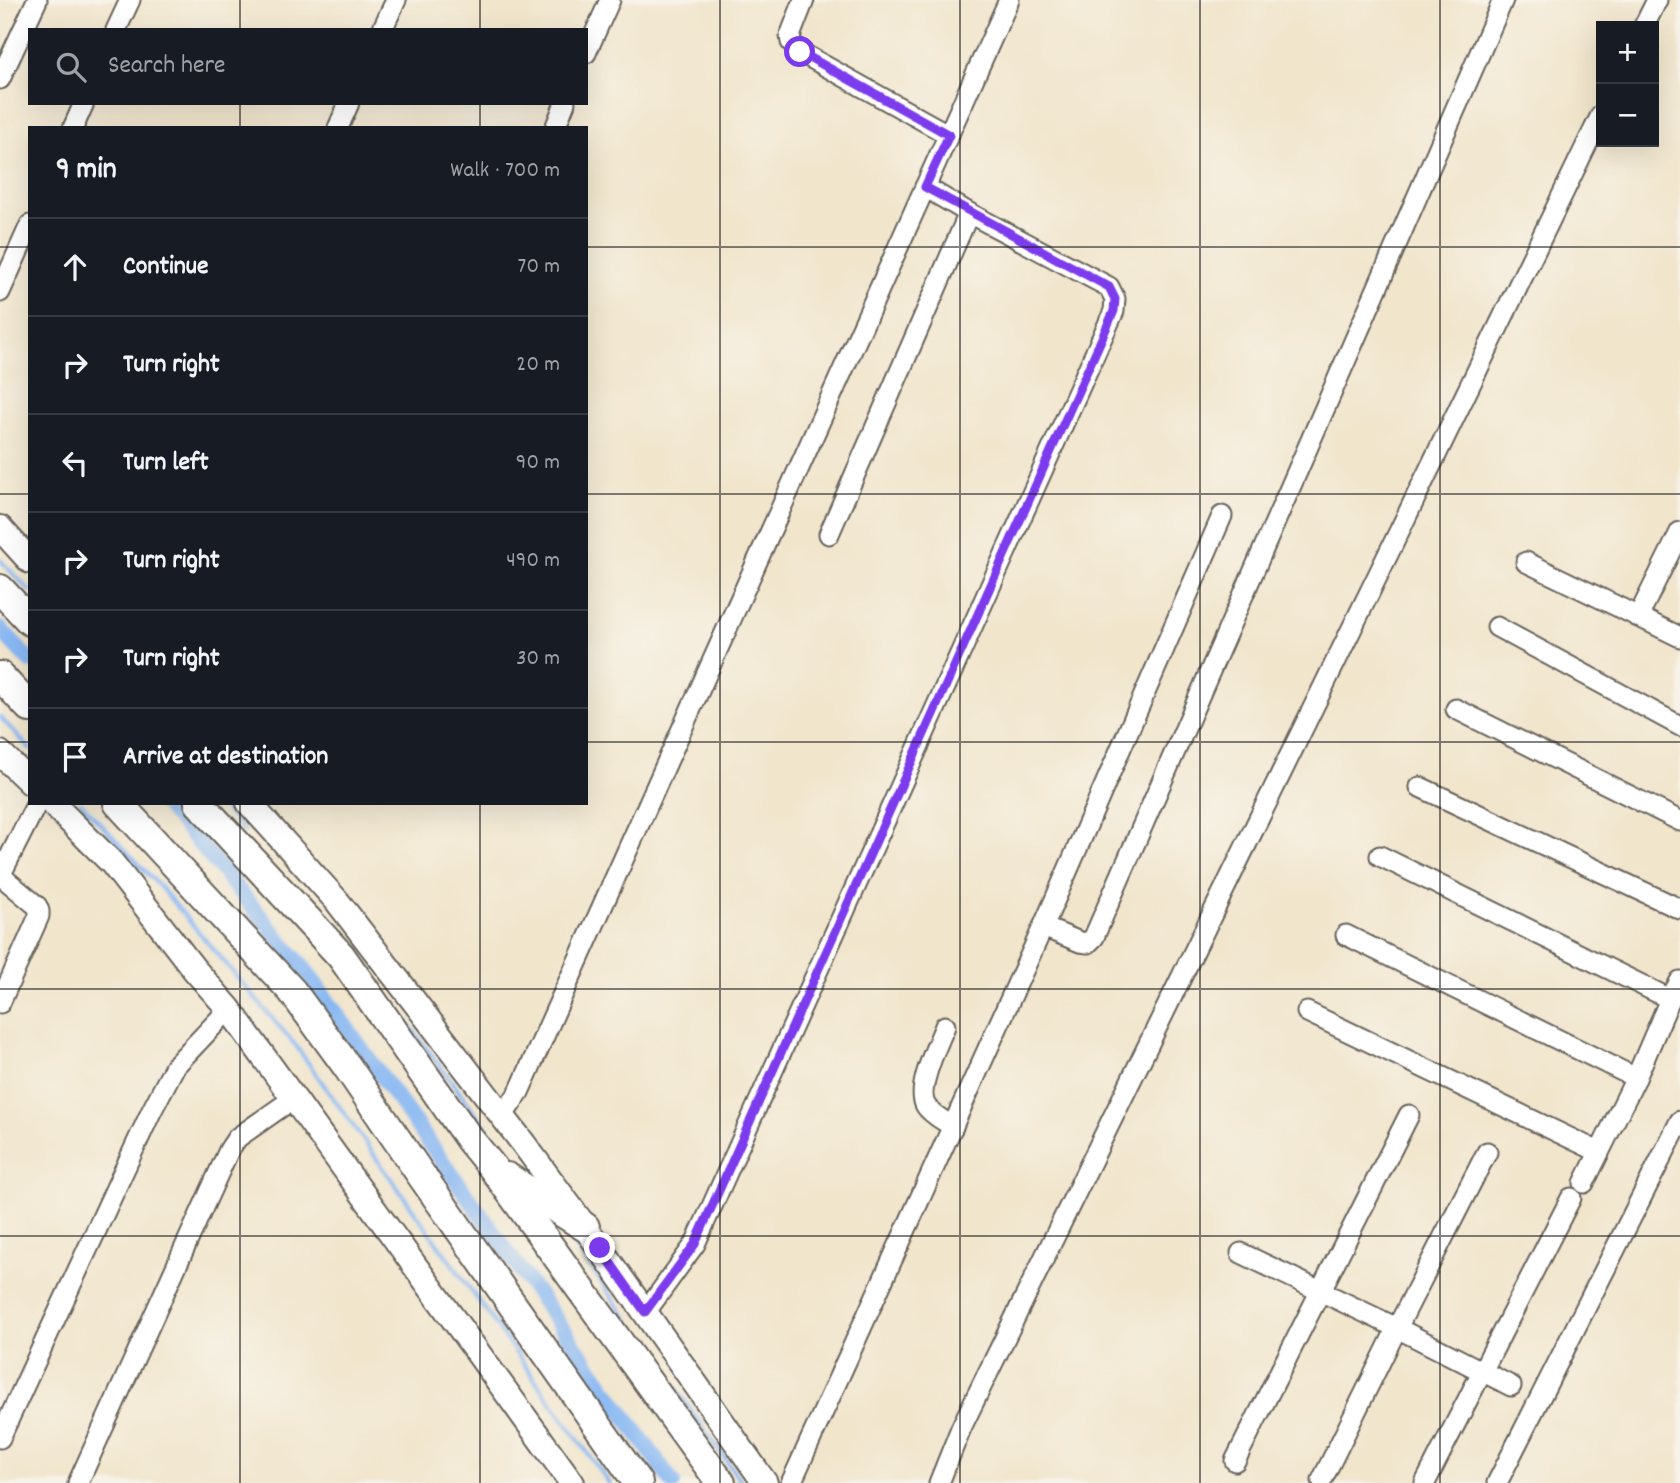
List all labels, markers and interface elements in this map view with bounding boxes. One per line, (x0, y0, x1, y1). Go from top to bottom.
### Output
map controls (1596, 21, 1659, 147)
button: + (1596, 21, 1659, 84)
search box (28, 28, 588, 105)
route start (784, 36, 815, 67)
icon: search (52, 48, 90, 86)
text: Search here (108, 48, 226, 85)
button: − (1596, 84, 1659, 147)
text: 9 min (56, 150, 117, 193)
text: Walk · 700 m (450, 155, 560, 188)
icon: ahead (56, 248, 94, 286)
text: Continue (123, 249, 208, 286)
text: 70 m (518, 251, 560, 284)
icon: right (56, 346, 94, 384)
text: Turn right (123, 347, 220, 384)
text: 20 m (516, 349, 560, 382)
icon: left (56, 444, 94, 482)
text: Turn left (123, 445, 209, 482)
text: 90 m (516, 447, 560, 480)
icon: right (56, 542, 94, 580)
text: Turn right (123, 543, 220, 580)
text: 490 m (506, 545, 560, 578)
icon: right (56, 640, 94, 678)
text: Turn right (123, 641, 220, 678)
text: 30 m (516, 643, 560, 676)
icon: arrive (56, 738, 94, 776)
text: Arrive at destination (123, 739, 328, 776)
route end (584, 1232, 615, 1263)

